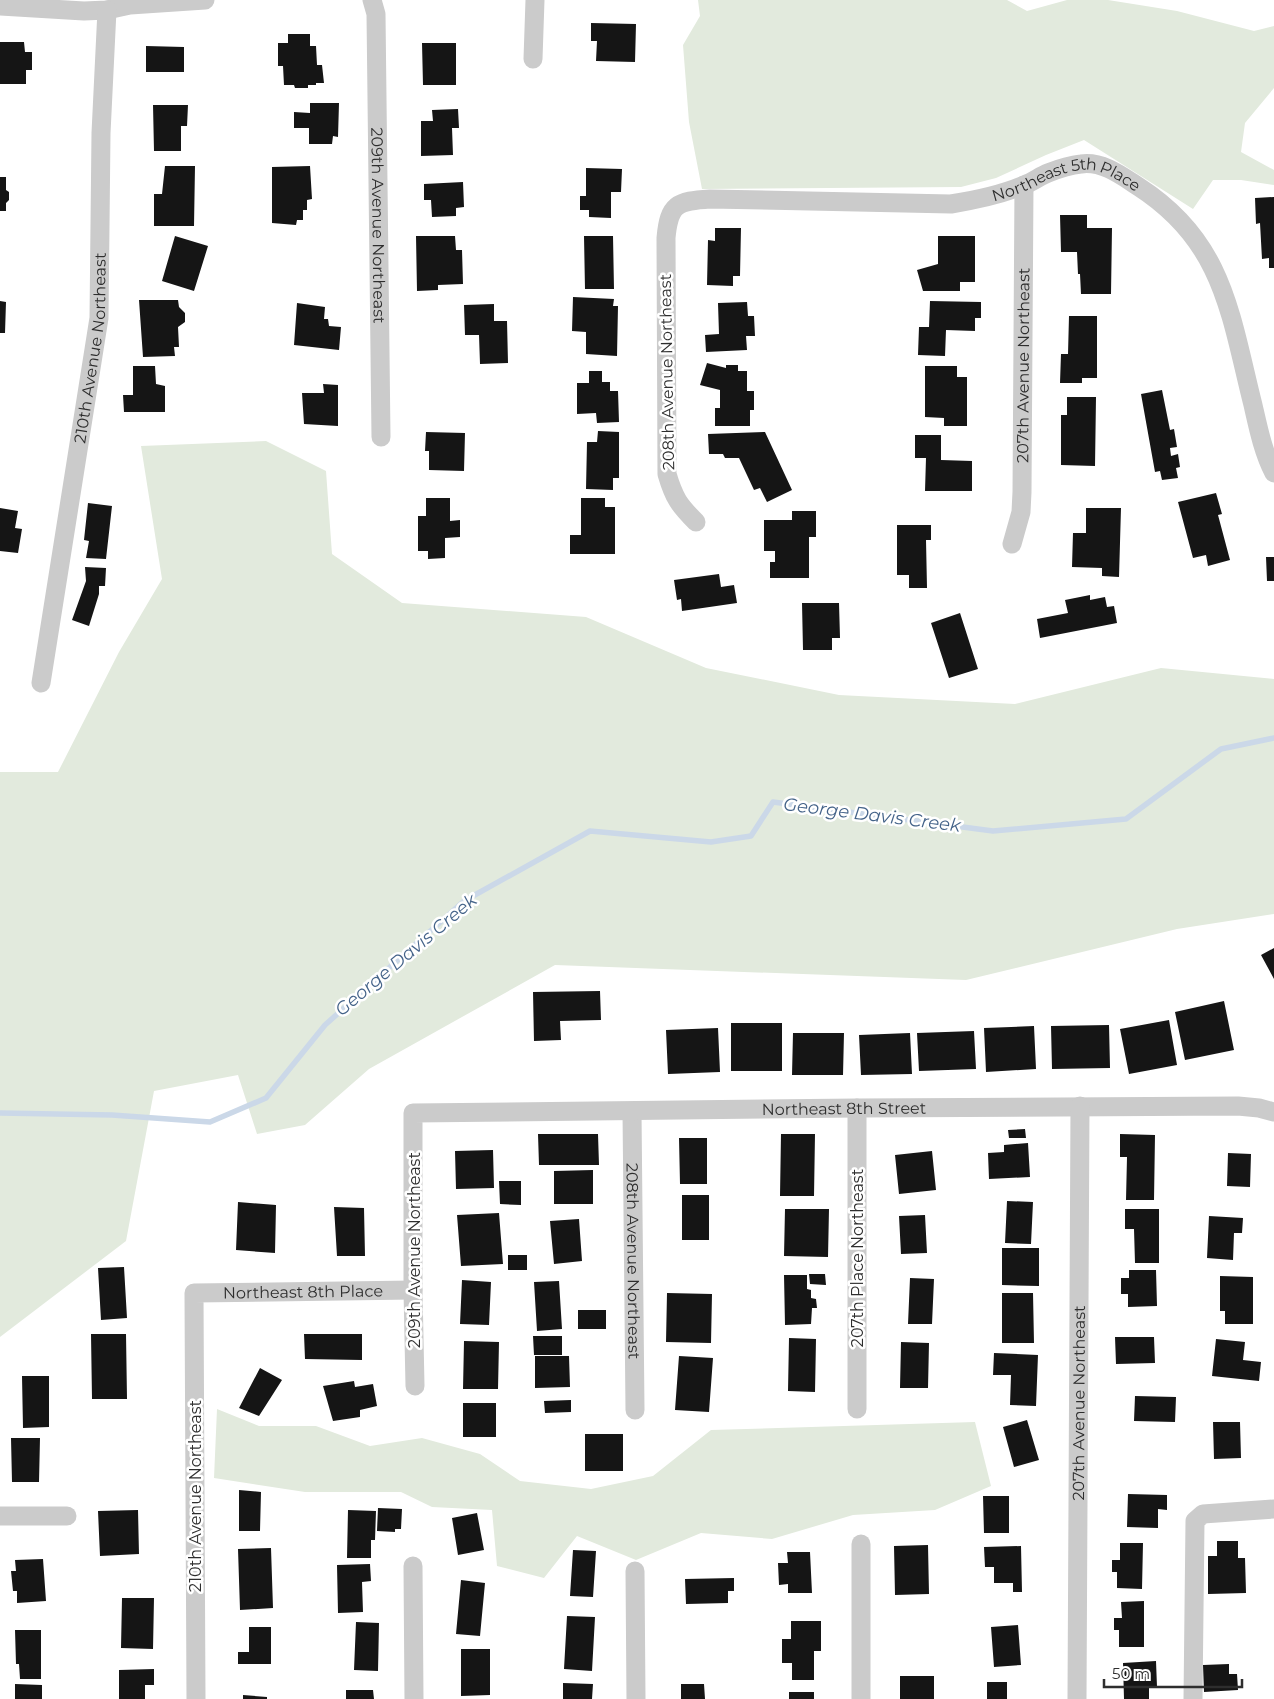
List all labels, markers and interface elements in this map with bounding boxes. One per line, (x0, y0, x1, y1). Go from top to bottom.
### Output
street label: 209th Avenue Northeast (368, 127, 389, 324)
street label: Northeast 5th Place (990, 154, 1144, 205)
street label: 210th Avenue Northeast (70, 252, 109, 445)
street label: 207th Avenue Northeast (1013, 267, 1033, 463)
street label: 208th Avenue Northeast (656, 273, 678, 470)
water label: George Davis Creek (782, 793, 963, 837)
water label: George Davis Creek (331, 888, 482, 1021)
street label: Northeast 8th Street (762, 1098, 927, 1119)
street label: 209th Avenue Northeast (405, 1152, 424, 1348)
street label: 208th Avenue Northeast (623, 1163, 644, 1360)
street label: 207th Place Northeast (848, 1168, 867, 1347)
street label: Northeast 8th Place (223, 1281, 383, 1302)
street label: 207th Avenue Northeast (1069, 1305, 1088, 1501)
street label: 210th Avenue Northeast (186, 1400, 205, 1592)
scale bar (1104, 1656, 1242, 1688)
text: 50 m (1112, 1664, 1150, 1683)

